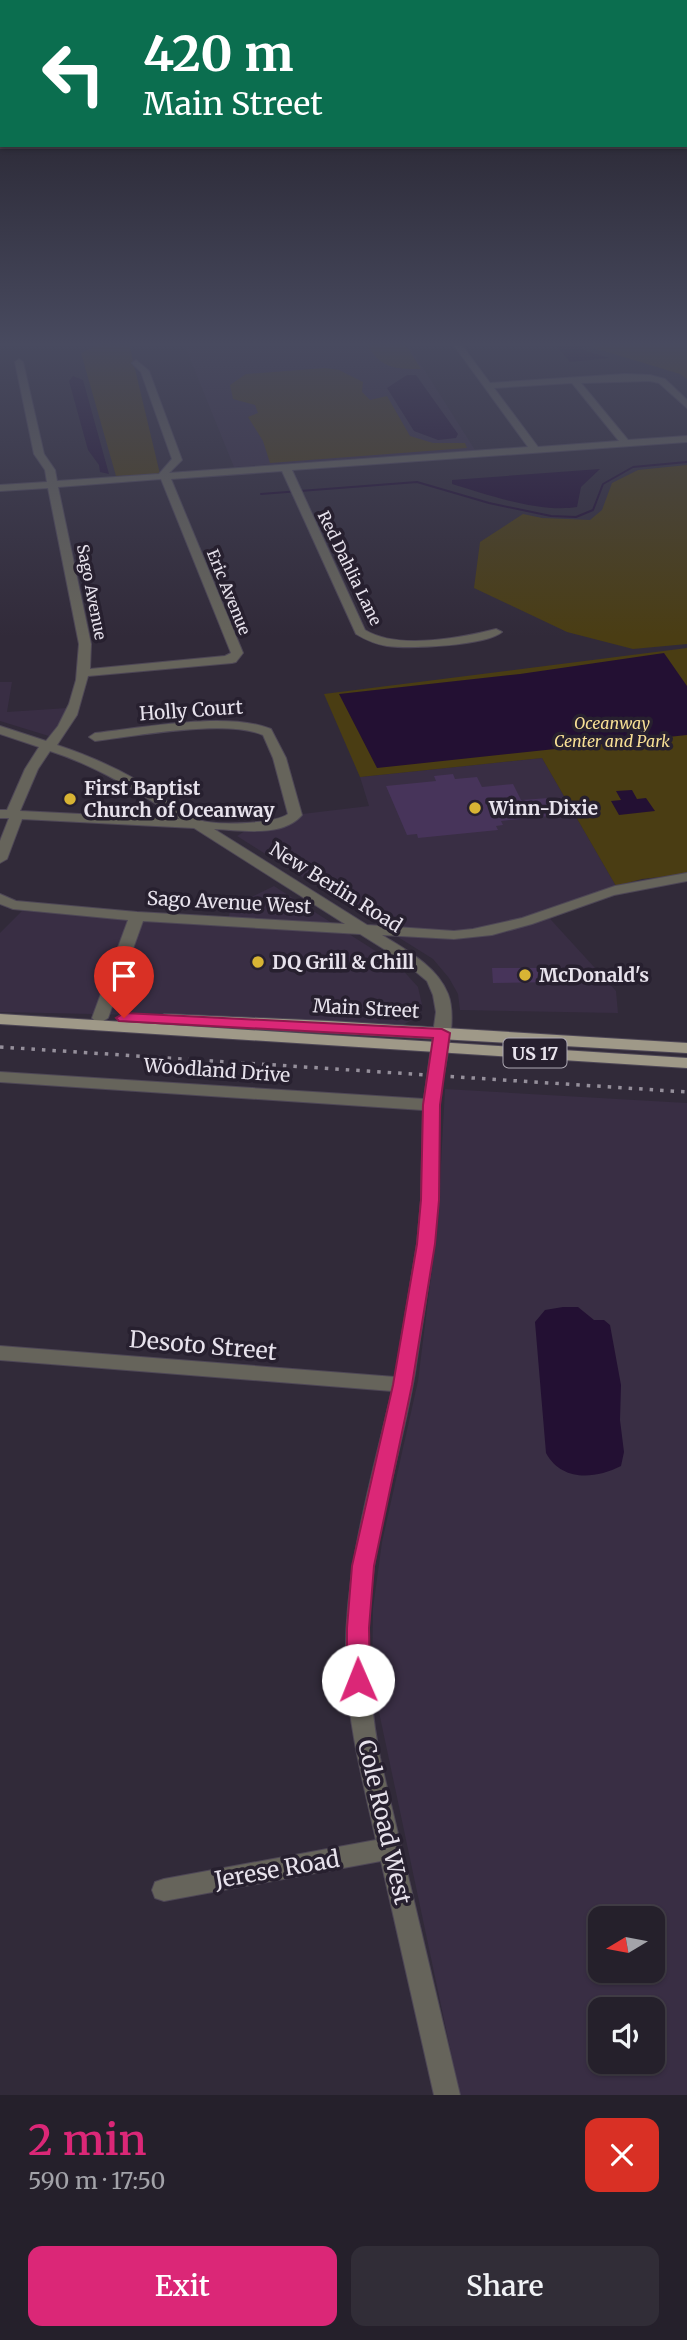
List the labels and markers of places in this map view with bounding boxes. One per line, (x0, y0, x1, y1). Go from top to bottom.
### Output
place label: First Baptist Church of Oceanway (84, 776, 275, 822)
marker: First Baptist Church of Oceanway (62, 791, 78, 807)
place label: Winn-Dixie (488, 796, 598, 820)
marker: Winn-Dixie (467, 800, 483, 816)
pin (94, 946, 154, 1018)
place label: DQ Grill & Chill (272, 950, 414, 974)
marker: DQ Grill & Chill (250, 954, 266, 970)
place label: McDonald's (539, 963, 649, 987)
marker: McDonald's (517, 967, 533, 983)

